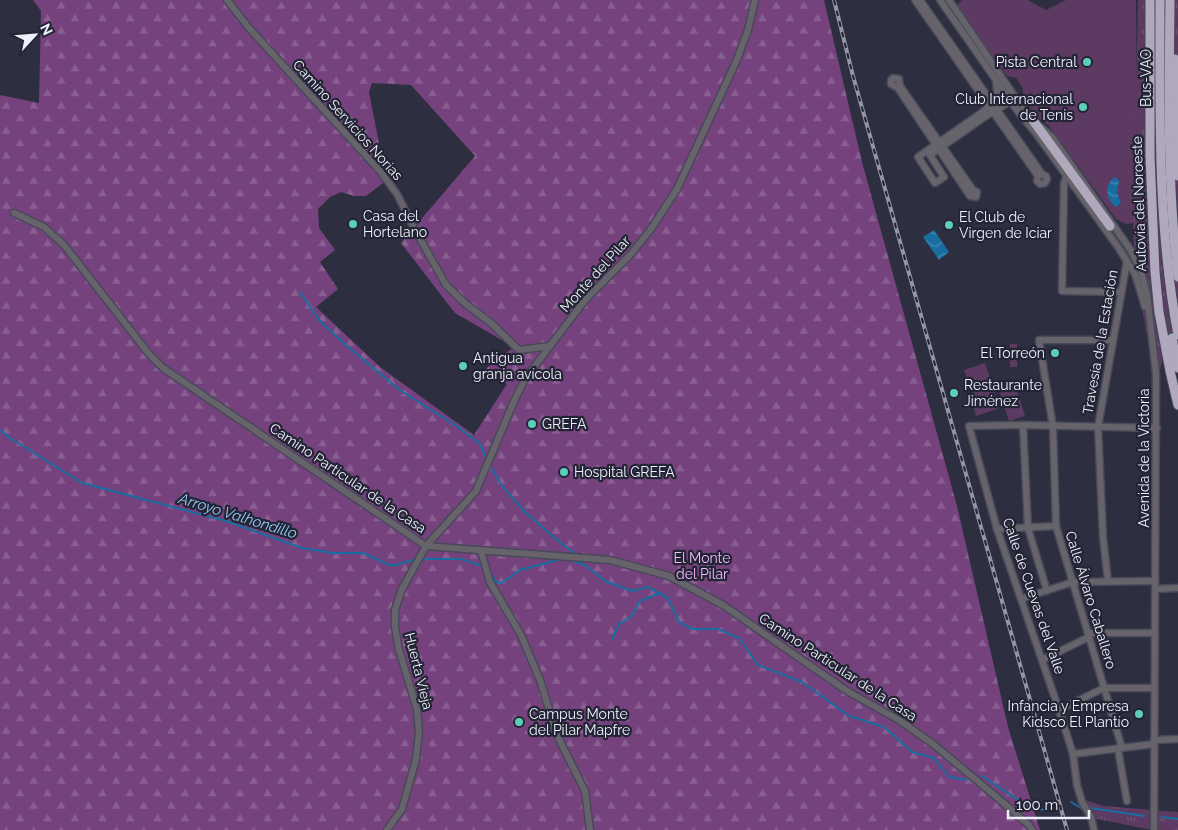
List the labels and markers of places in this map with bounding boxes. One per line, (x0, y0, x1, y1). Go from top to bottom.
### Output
place label: Pista Central (996, 54, 1077, 70)
marker: Pista Central (1081, 56, 1093, 68)
place label: Club Internacional de Tenis (955, 91, 1073, 123)
marker: Club Internacional de Tenis (1077, 101, 1089, 113)
place label: Casa del Hortelano (363, 208, 427, 240)
place label: El Club de Virgen de Iciar (959, 209, 1052, 241)
marker: Casa del Hortelano (347, 218, 359, 230)
marker: El Club de Virgen de Iciar (943, 219, 955, 231)
place label: El Torreón (980, 345, 1045, 361)
marker: El Torreón (1049, 347, 1061, 359)
place label: Antigua granja avícola (473, 350, 562, 382)
marker: Antigua granja avícola (457, 360, 469, 372)
place label: Restaurante Jiménez (964, 377, 1042, 409)
marker: Restaurante Jiménez (948, 387, 960, 399)
place label: GREFA (542, 416, 587, 432)
marker: GREFA (526, 418, 538, 430)
place label: Hospital GREFA (574, 464, 675, 480)
marker: Hospital GREFA (558, 466, 570, 478)
place label: Infancia y Empresa Kidsco El Plantío (1007, 698, 1129, 730)
place label: Campus Monte del Pilar Mapfre (529, 706, 630, 738)
marker: Infancia y Empresa Kidsco El Plantío (1133, 708, 1145, 720)
marker: Campus Monte del Pilar Mapfre (513, 716, 525, 728)

